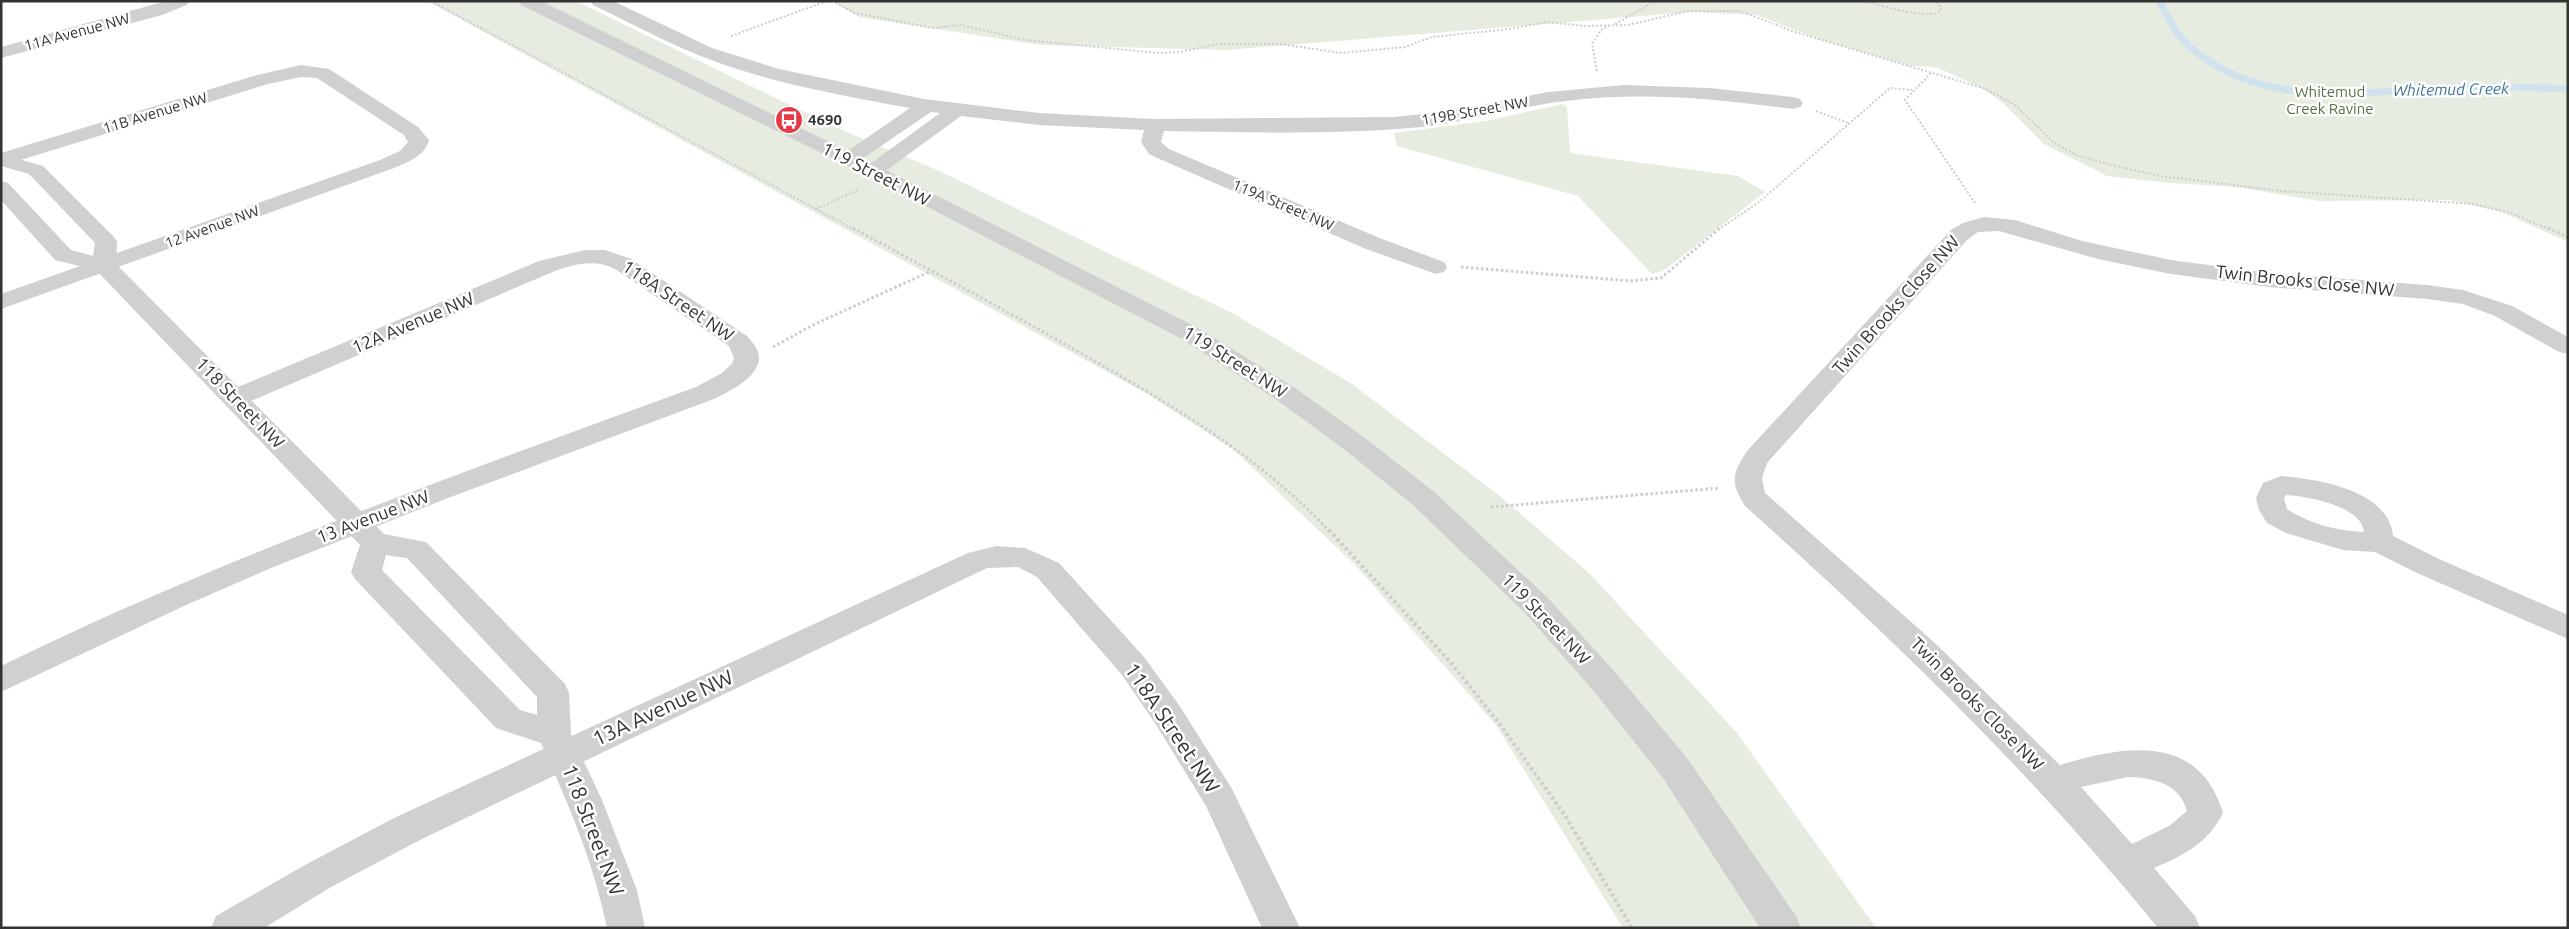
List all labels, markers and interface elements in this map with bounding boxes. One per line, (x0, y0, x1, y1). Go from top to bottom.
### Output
street label: 11A Avenue NW (22, 9, 132, 54)
water label: Whitemud Creek (2393, 79, 2510, 99)
park label: Whitemud Creek Ravine (2286, 83, 2374, 117)
street label: 11B Avenue NW (101, 89, 209, 137)
street label: 119B Street NW (1420, 93, 1530, 128)
bus stop icon: 4690 (774, 105, 804, 135)
place label: 4690 (808, 111, 842, 128)
street label: 119 Street NW (819, 137, 934, 209)
street label: 119A Street NW (1230, 176, 1337, 234)
street label: 12 Avenue NW (162, 202, 261, 251)
street label: Twin Brooks Close NW (1828, 231, 1963, 378)
street label: 118A Street NW (619, 255, 738, 345)
street label: Twin Brooks Close NW (2215, 261, 2396, 299)
street label: 12A Avenue NW (349, 287, 477, 357)
street label: 119 Street NW (1180, 321, 1291, 401)
street label: 118 Street NW (192, 353, 289, 452)
street label: 13 Avenue NW (314, 485, 432, 547)
street label: 119 Street NW (1498, 569, 1595, 668)
street label: Twin Brooks Close NW (1907, 633, 2048, 774)
street label: 118A Street NW (1120, 658, 1225, 797)
street label: 13A Avenue NW (589, 664, 737, 750)
street label: 118 Street NW (558, 761, 630, 898)

